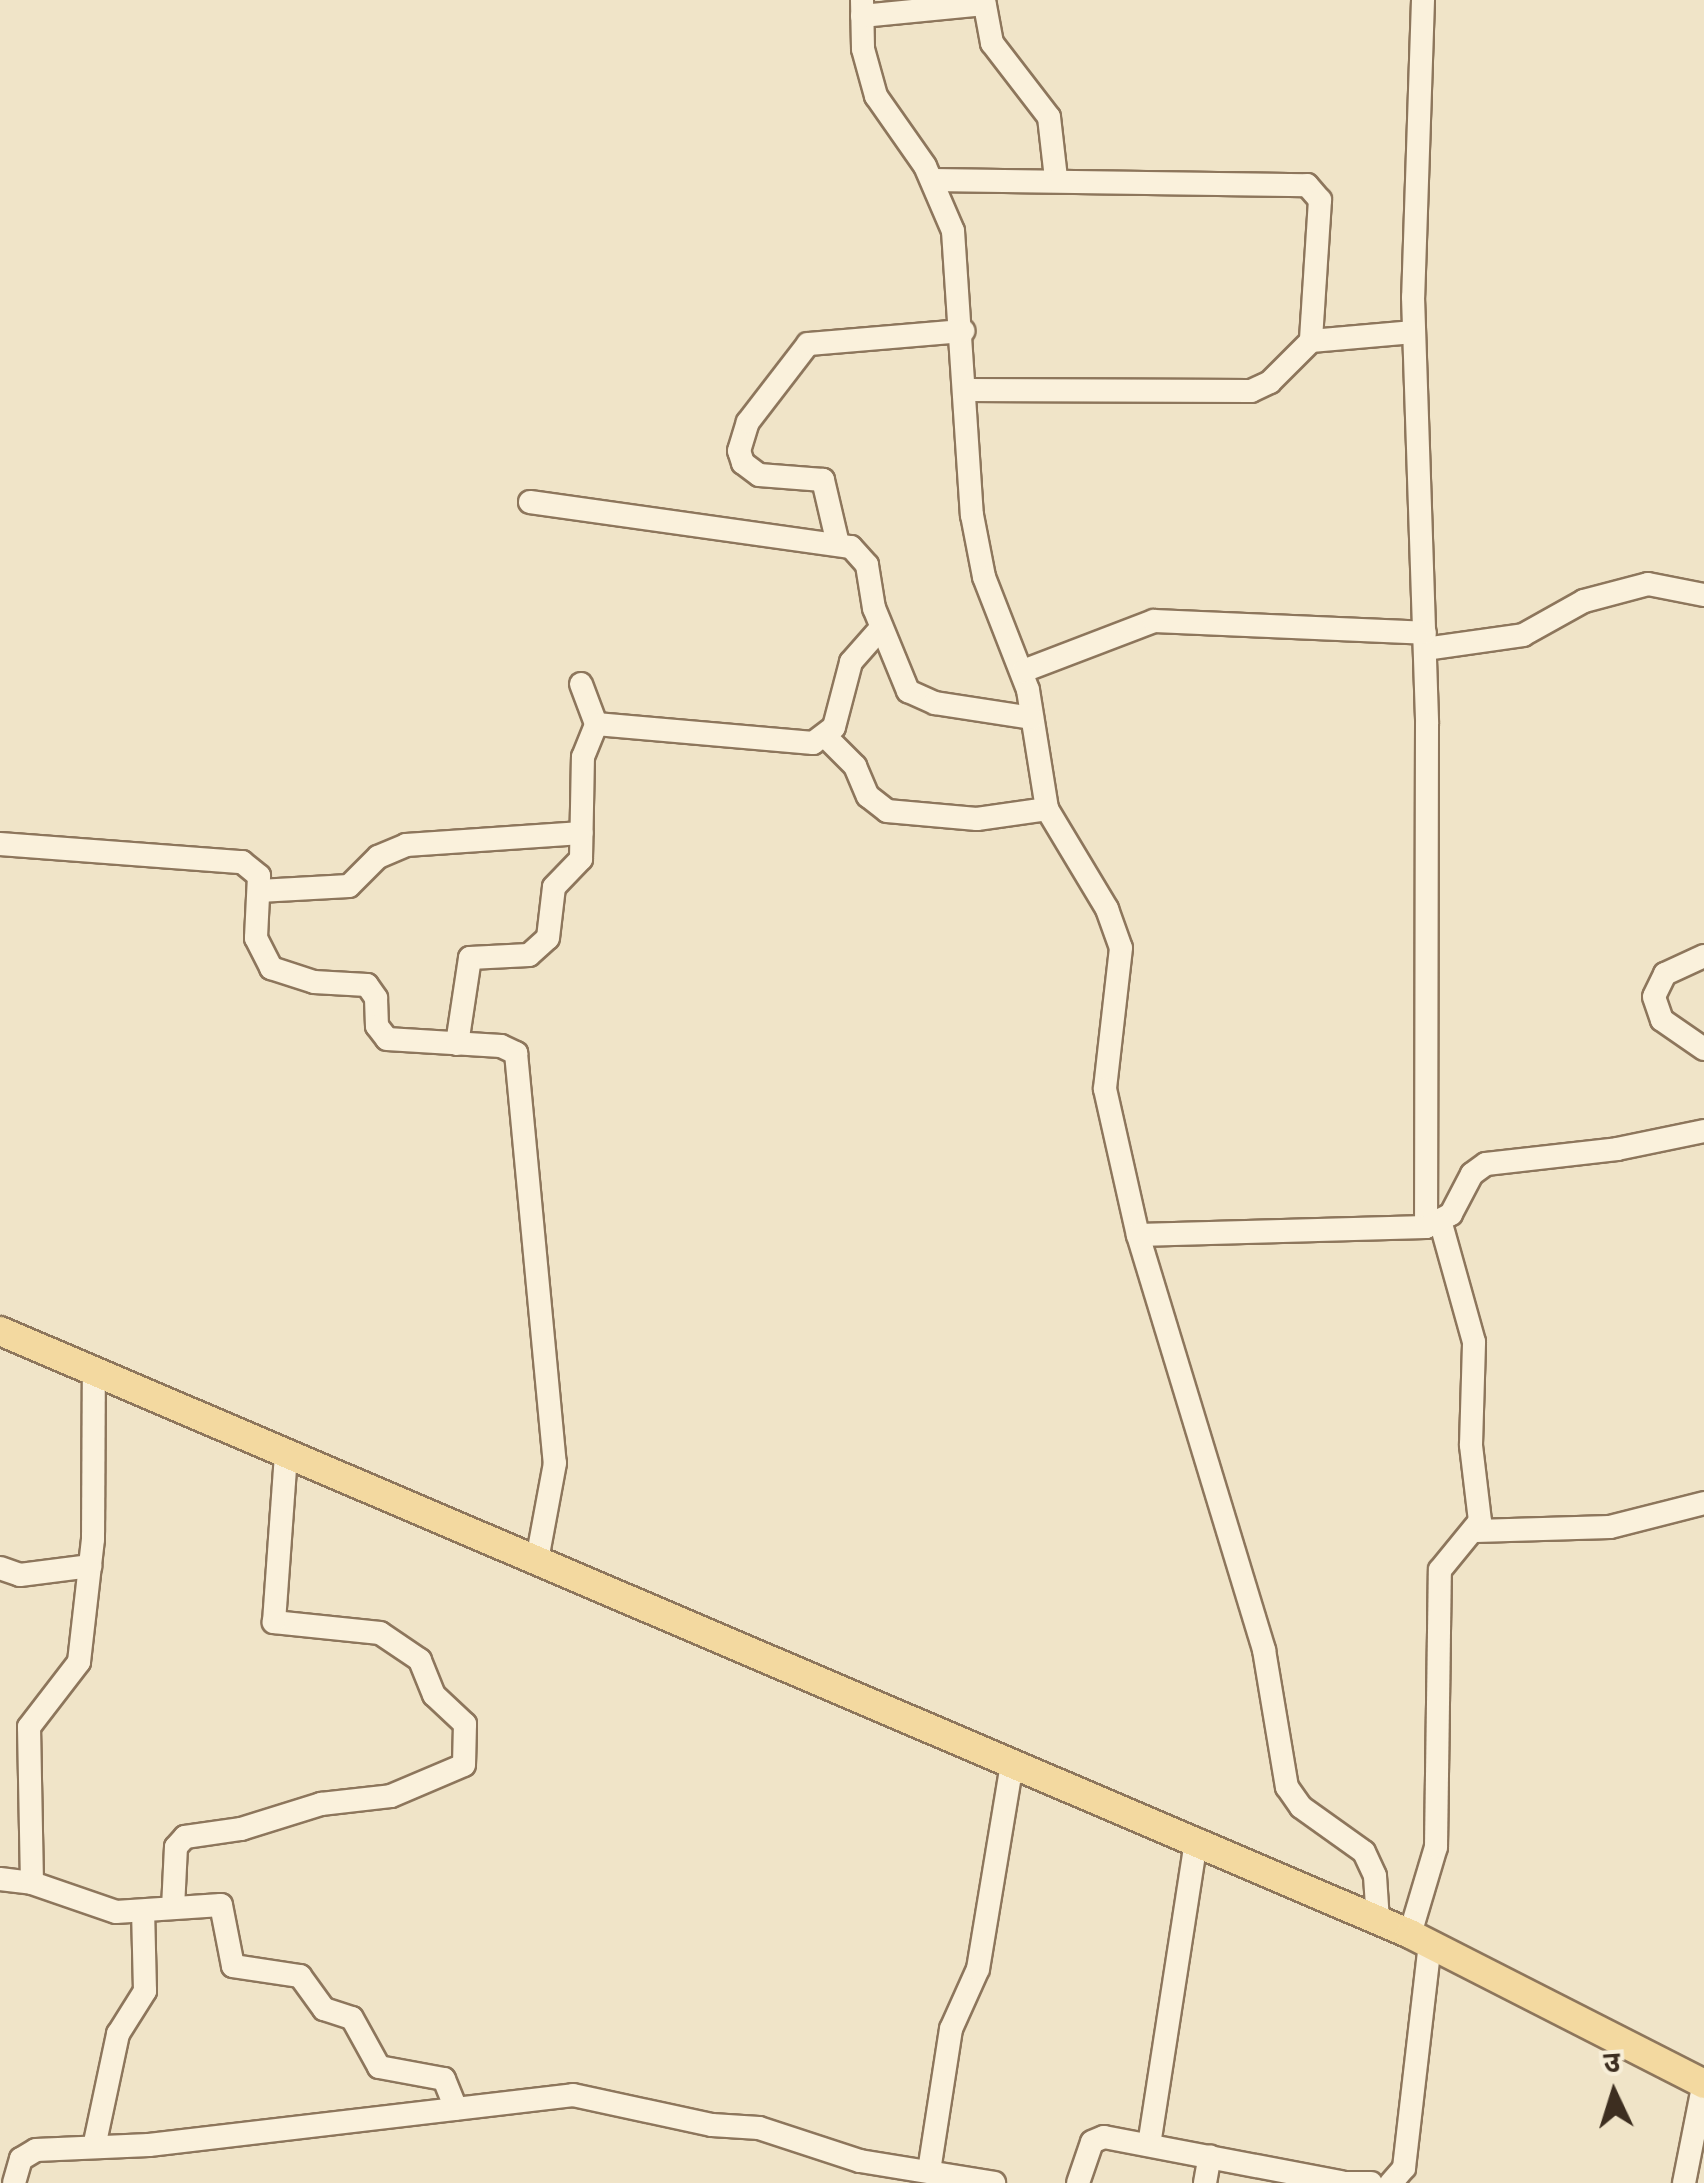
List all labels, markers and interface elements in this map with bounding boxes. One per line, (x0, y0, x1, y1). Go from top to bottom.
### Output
north arrow (1564, 2043, 1664, 2143)
text: उ (1603, 2047, 1621, 2079)

